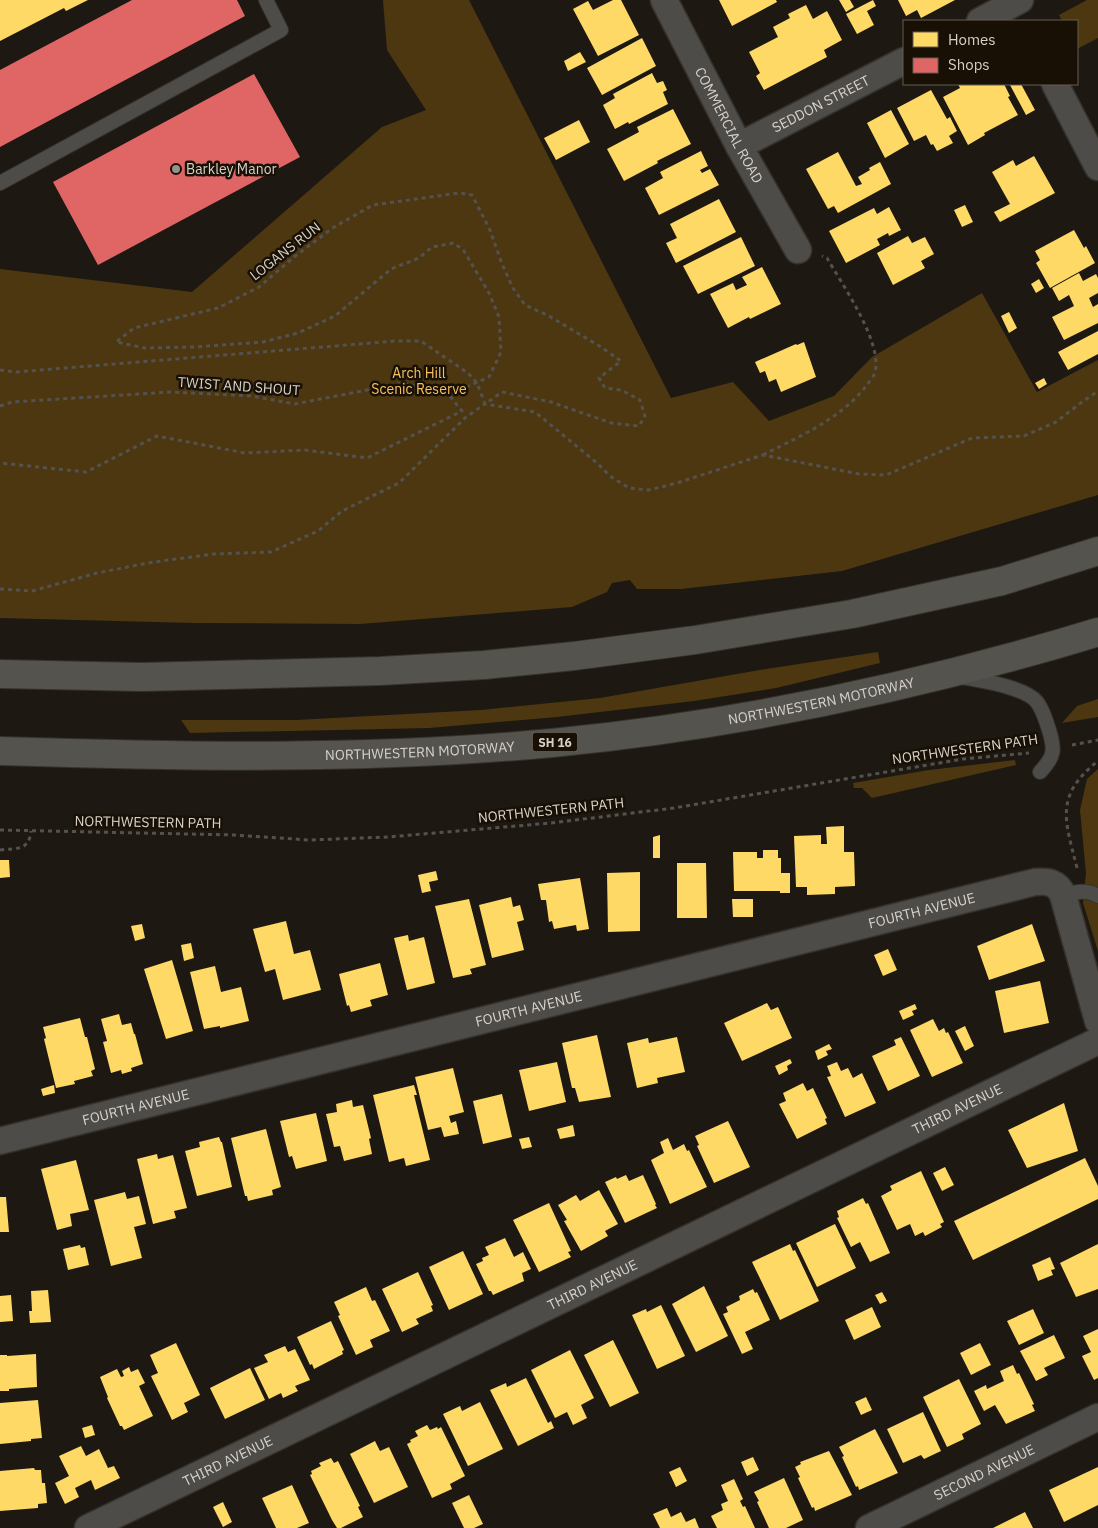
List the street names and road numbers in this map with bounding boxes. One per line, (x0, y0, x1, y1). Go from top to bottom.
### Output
street label: COMMERCIAL ROAD (691, 64, 767, 186)
street label: SEDDON STREET (769, 71, 873, 136)
street label: LOGANS RUN (246, 218, 324, 284)
street label: TWIST AND SHOUT (177, 373, 301, 399)
street label: NORTHWESTERN MOTORWAY (727, 673, 917, 729)
street label: NORTHWESTERN PATH (891, 730, 1039, 768)
road number: SH 16 (532, 732, 578, 752)
street label: NORTHWESTERN MOTORWAY (325, 737, 516, 764)
street label: NORTHWESTERN PATH (477, 793, 625, 827)
street label: NORTHWESTERN PATH (74, 812, 222, 832)
street label: FOURTH AVENUE (866, 888, 977, 932)
street label: FOURTH AVENUE (473, 987, 584, 1031)
street label: THIRD AVENUE (909, 1080, 1005, 1138)
street label: FOURTH AVENUE (80, 1085, 191, 1129)
street label: THIRD AVENUE (544, 1255, 640, 1314)
street label: THIRD AVENUE (180, 1431, 276, 1490)
street label: SECOND AVENUE (931, 1440, 1038, 1504)

